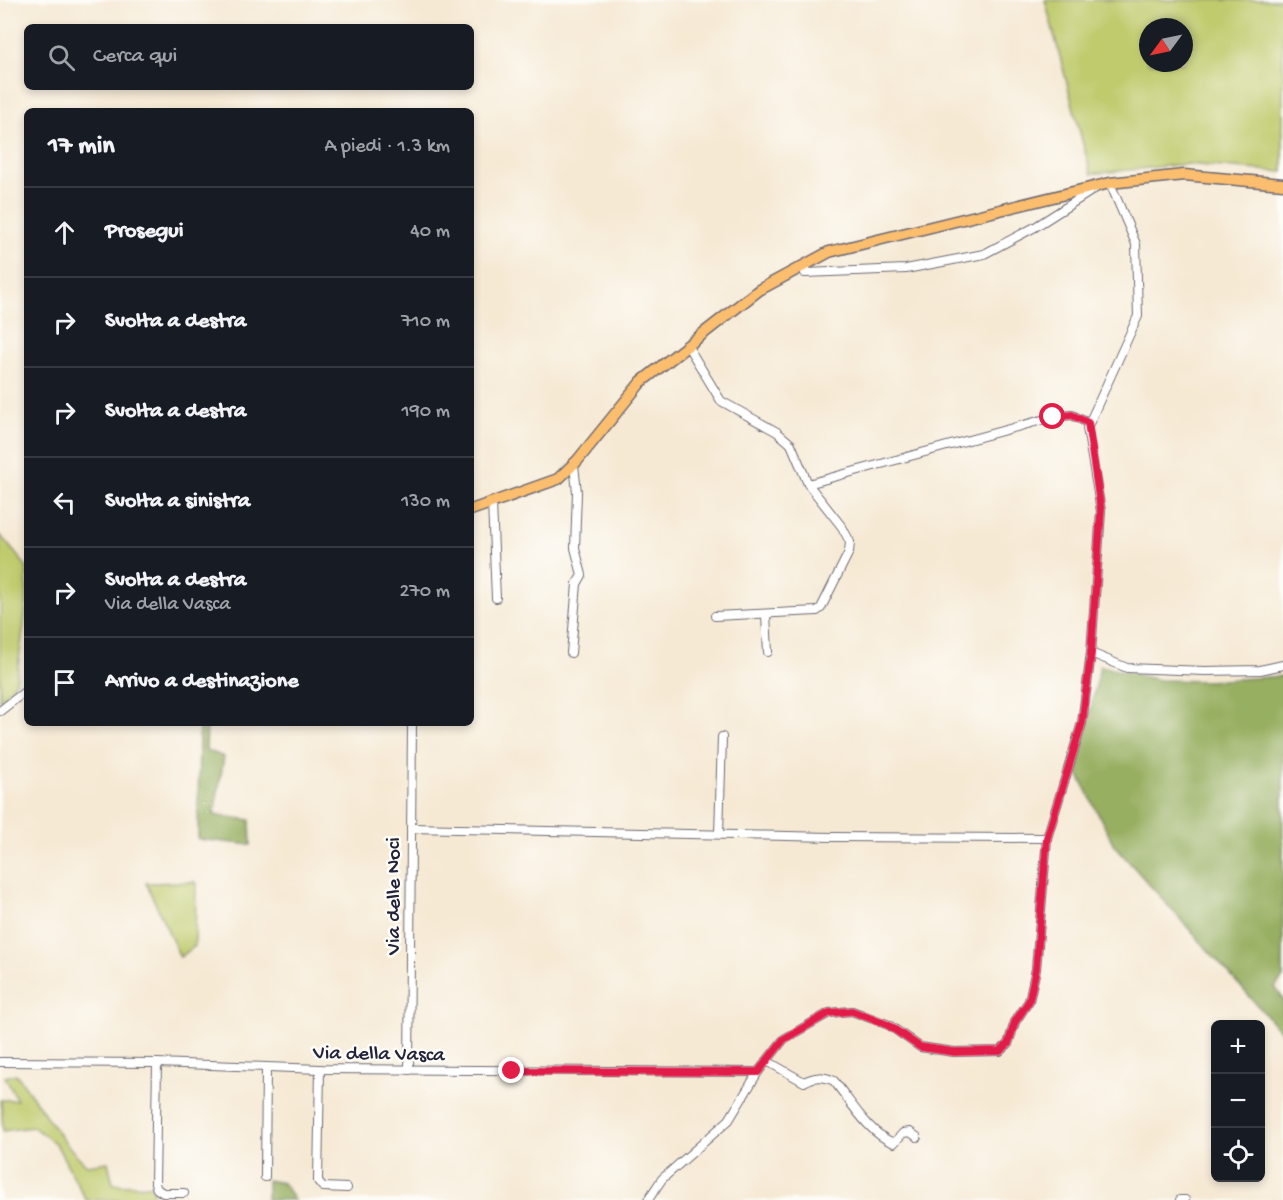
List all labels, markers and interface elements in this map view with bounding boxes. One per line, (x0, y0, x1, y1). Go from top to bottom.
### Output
north arrow (1139, 18, 1193, 72)
search box (24, 24, 474, 90)
icon: search (45, 41, 78, 74)
text: Cerca qui (93, 44, 177, 70)
text: 17 min (48, 132, 115, 163)
text: A piedi · 1.3 km (325, 136, 450, 159)
icon: ahead (48, 216, 81, 249)
text: Prosegui (105, 219, 183, 245)
text: 40 m (410, 221, 450, 244)
icon: right (48, 306, 81, 339)
text: Svolta a destra (105, 309, 246, 335)
text: 710 m (401, 311, 450, 334)
icon: right (48, 396, 81, 429)
text: Svolta a destra (105, 399, 246, 425)
text: 190 m (402, 401, 450, 424)
route start (1039, 403, 1065, 429)
icon: left (48, 486, 81, 519)
text: Svolta a sinistra (105, 489, 250, 515)
text: 130 m (401, 491, 450, 514)
text: Svolta a destra (105, 568, 246, 594)
icon: right (48, 576, 81, 609)
text: 270 m (400, 581, 450, 604)
text: Via della Vasca (105, 594, 230, 617)
icon: arrive (48, 666, 81, 699)
text: Arrivo a destinazione (105, 669, 299, 695)
street label: Via delle Noci (383, 837, 408, 956)
map controls (1211, 1020, 1265, 1182)
button: + (1211, 1020, 1265, 1074)
street label: Via della Vasca (312, 1042, 446, 1069)
route end (498, 1057, 524, 1083)
button: − (1211, 1074, 1265, 1128)
button: locate (1211, 1128, 1265, 1182)

